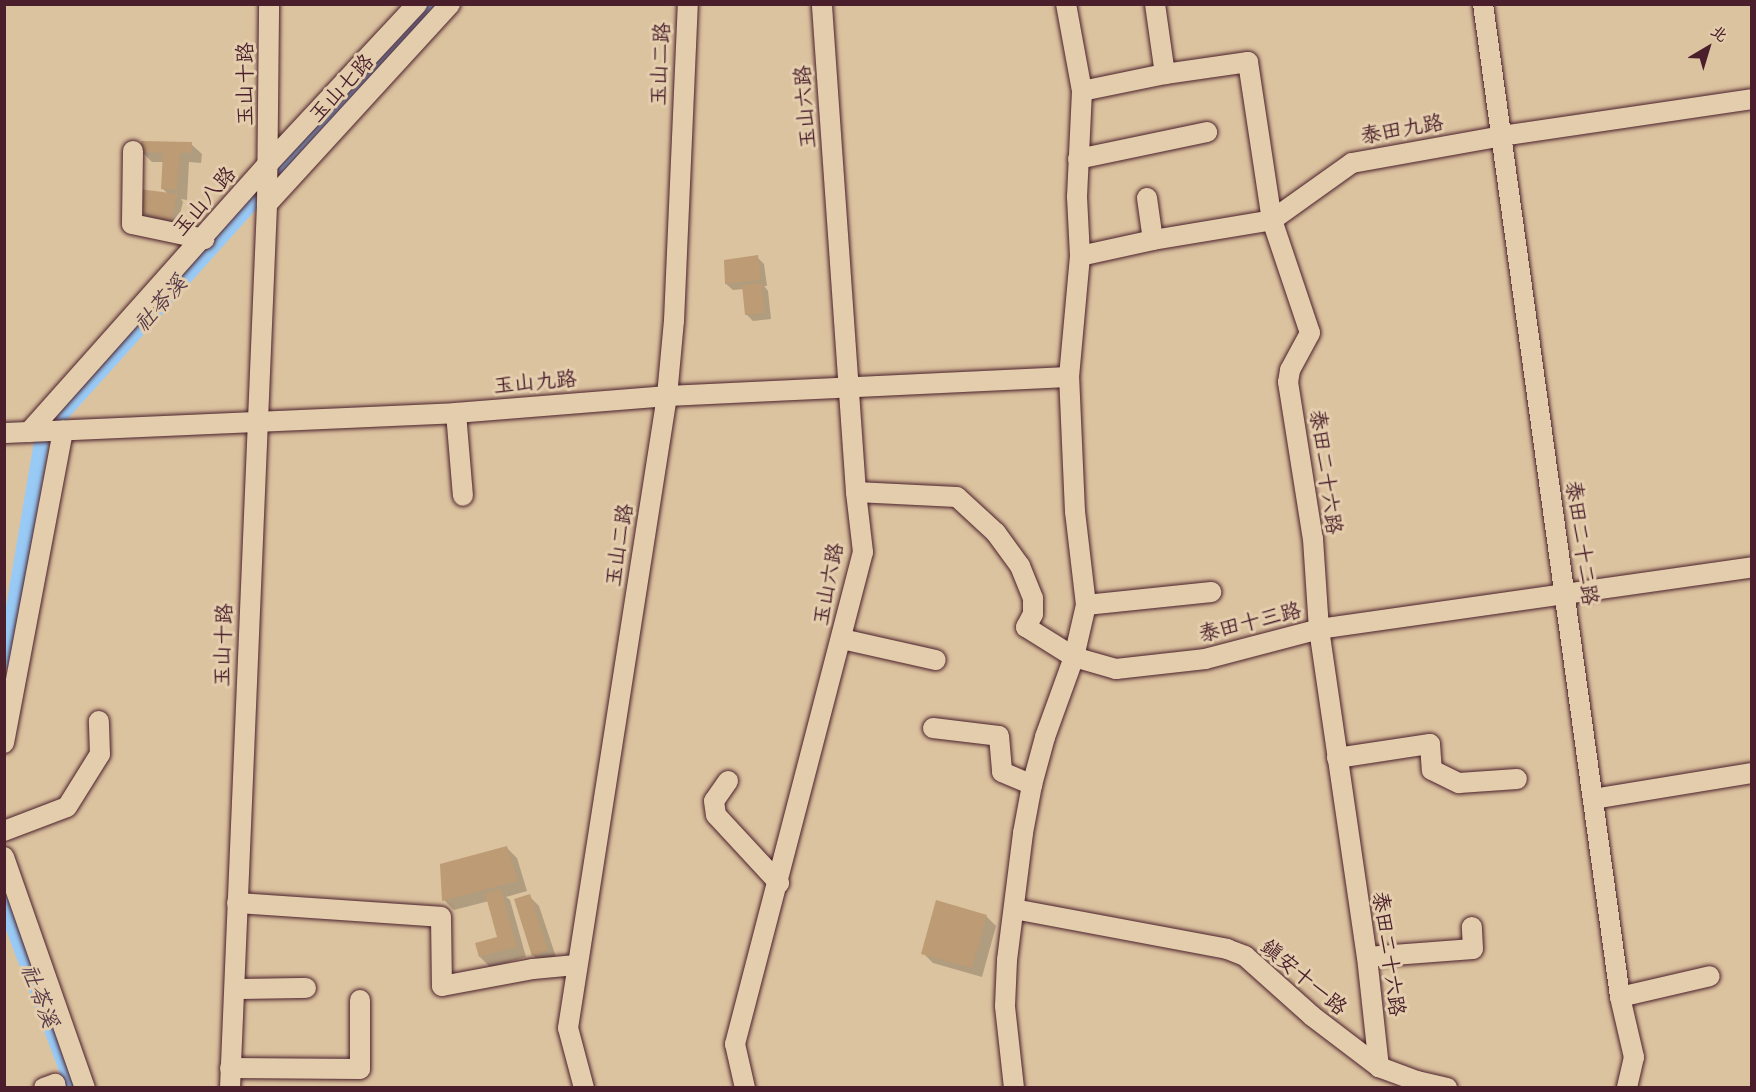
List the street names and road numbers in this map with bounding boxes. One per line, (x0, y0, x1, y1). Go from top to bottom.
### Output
street label: 玉山二路 (645, 21, 675, 107)
street label: 玉山十路 (232, 42, 258, 126)
street label: 玉山七路 (303, 49, 379, 127)
street label: 玉山六路 (790, 64, 820, 150)
street label: 泰田九路 (1358, 109, 1446, 149)
street label: 玉山八路 (167, 161, 241, 241)
street label: 玉山九路 (492, 366, 578, 398)
street label: 泰田二十六路 (1305, 408, 1347, 536)
street label: 泰田二十二路 (1561, 479, 1603, 607)
street label: 玉山二路 (600, 502, 638, 588)
street label: 玉山六路 (808, 540, 848, 628)
street label: 泰田十三路 (1196, 597, 1304, 647)
street label: 玉山十路 (209, 603, 237, 687)
street label: 泰田二十六路 (1368, 890, 1410, 1018)
street label: 鎮安十一路 (1256, 934, 1352, 1020)

